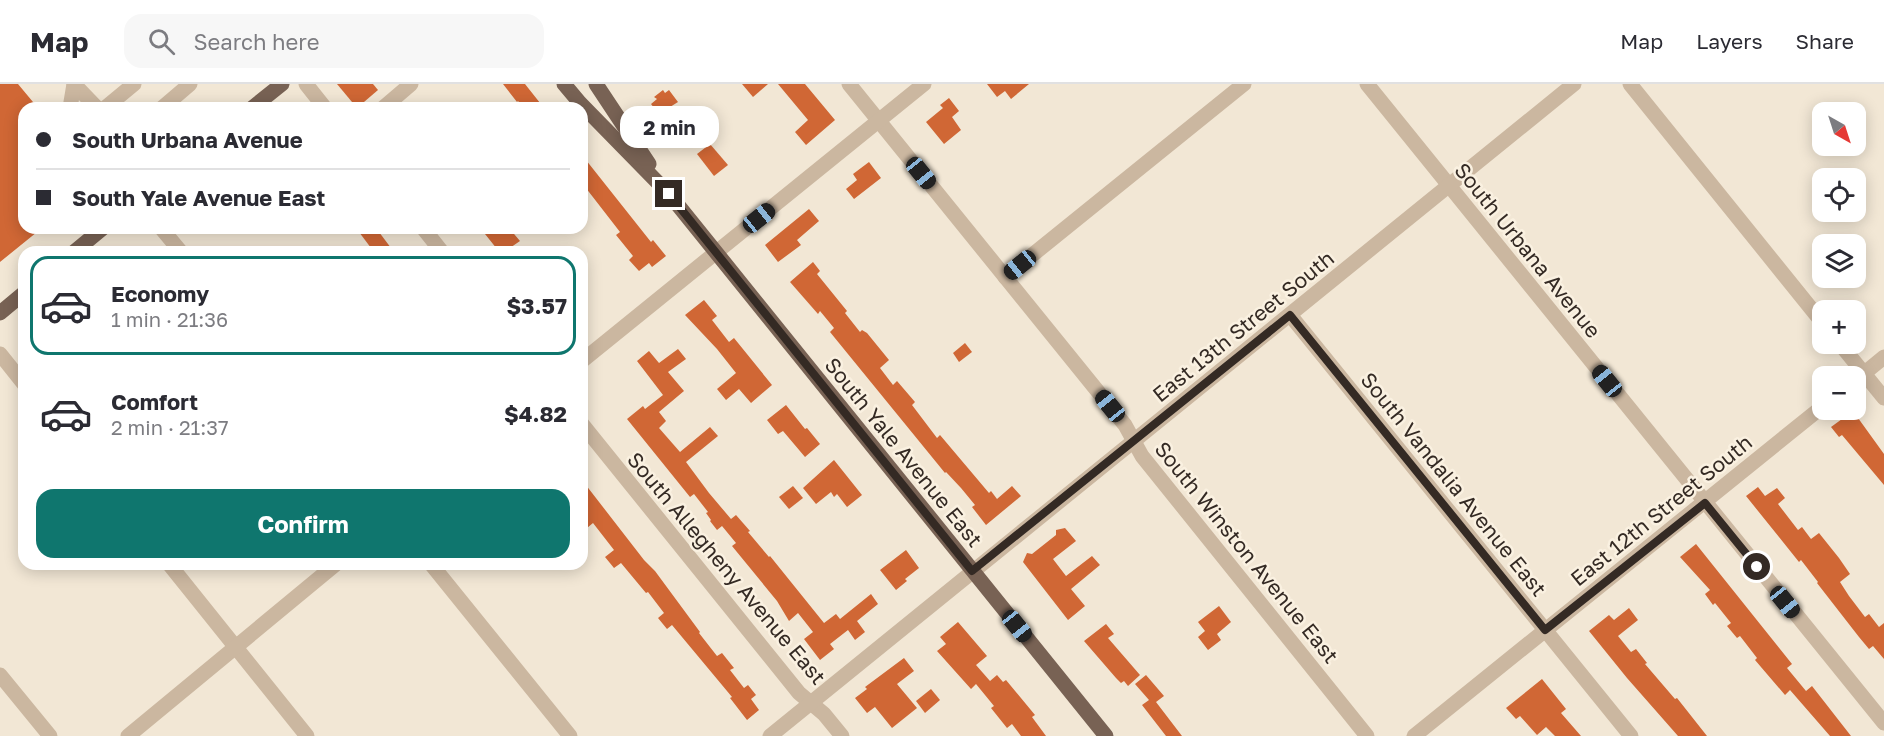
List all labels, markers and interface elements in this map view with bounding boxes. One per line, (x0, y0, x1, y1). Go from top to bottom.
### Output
search box (124, 14, 544, 68)
text: Map (30, 25, 88, 58)
icon: search (145, 25, 178, 58)
text: Search here (193, 28, 319, 55)
text: Map (1620, 28, 1663, 54)
text: Layers (1696, 28, 1763, 54)
text: Share (1796, 28, 1854, 54)
north arrow (1812, 102, 1866, 156)
map controls (1812, 102, 1866, 420)
callout: 2 min (620, 107, 718, 149)
text: 2 min (643, 115, 696, 139)
text: South Urbana Avenue (72, 126, 303, 153)
car (903, 153, 939, 193)
street label: South Urbana Avenue (1449, 157, 1607, 343)
button: locate (1812, 168, 1866, 222)
route end (655, 180, 682, 207)
text: South Yale Avenue East (72, 184, 325, 211)
car (739, 200, 779, 236)
button: layers (1812, 234, 1866, 288)
street label: East 13th Street South (1147, 245, 1339, 407)
car (1000, 247, 1040, 283)
icon: car (39, 279, 93, 333)
text: Economy (111, 280, 209, 307)
text: $3.57 (506, 292, 567, 319)
button: + (1812, 300, 1866, 354)
text: 1 min · 21:36 (111, 307, 228, 331)
street label: South Yale Avenue East (820, 352, 988, 552)
car (1589, 361, 1625, 401)
button: − (1812, 366, 1866, 420)
street label: South Vandalia Avenue East (1356, 367, 1552, 601)
car (1092, 386, 1128, 426)
icon: car (39, 387, 93, 441)
text: Comfort (111, 388, 198, 415)
text: $4.82 (504, 400, 567, 427)
text: 2 min · 21:37 (111, 415, 229, 439)
street label: East 12th Street South (1565, 429, 1757, 591)
street label: South Winston Avenue East (1150, 436, 1344, 668)
street label: South Allegheny Avenue East (622, 447, 832, 689)
button: Confirm (36, 489, 570, 558)
route start (1743, 553, 1770, 580)
car (1767, 582, 1803, 622)
car (999, 606, 1035, 646)

